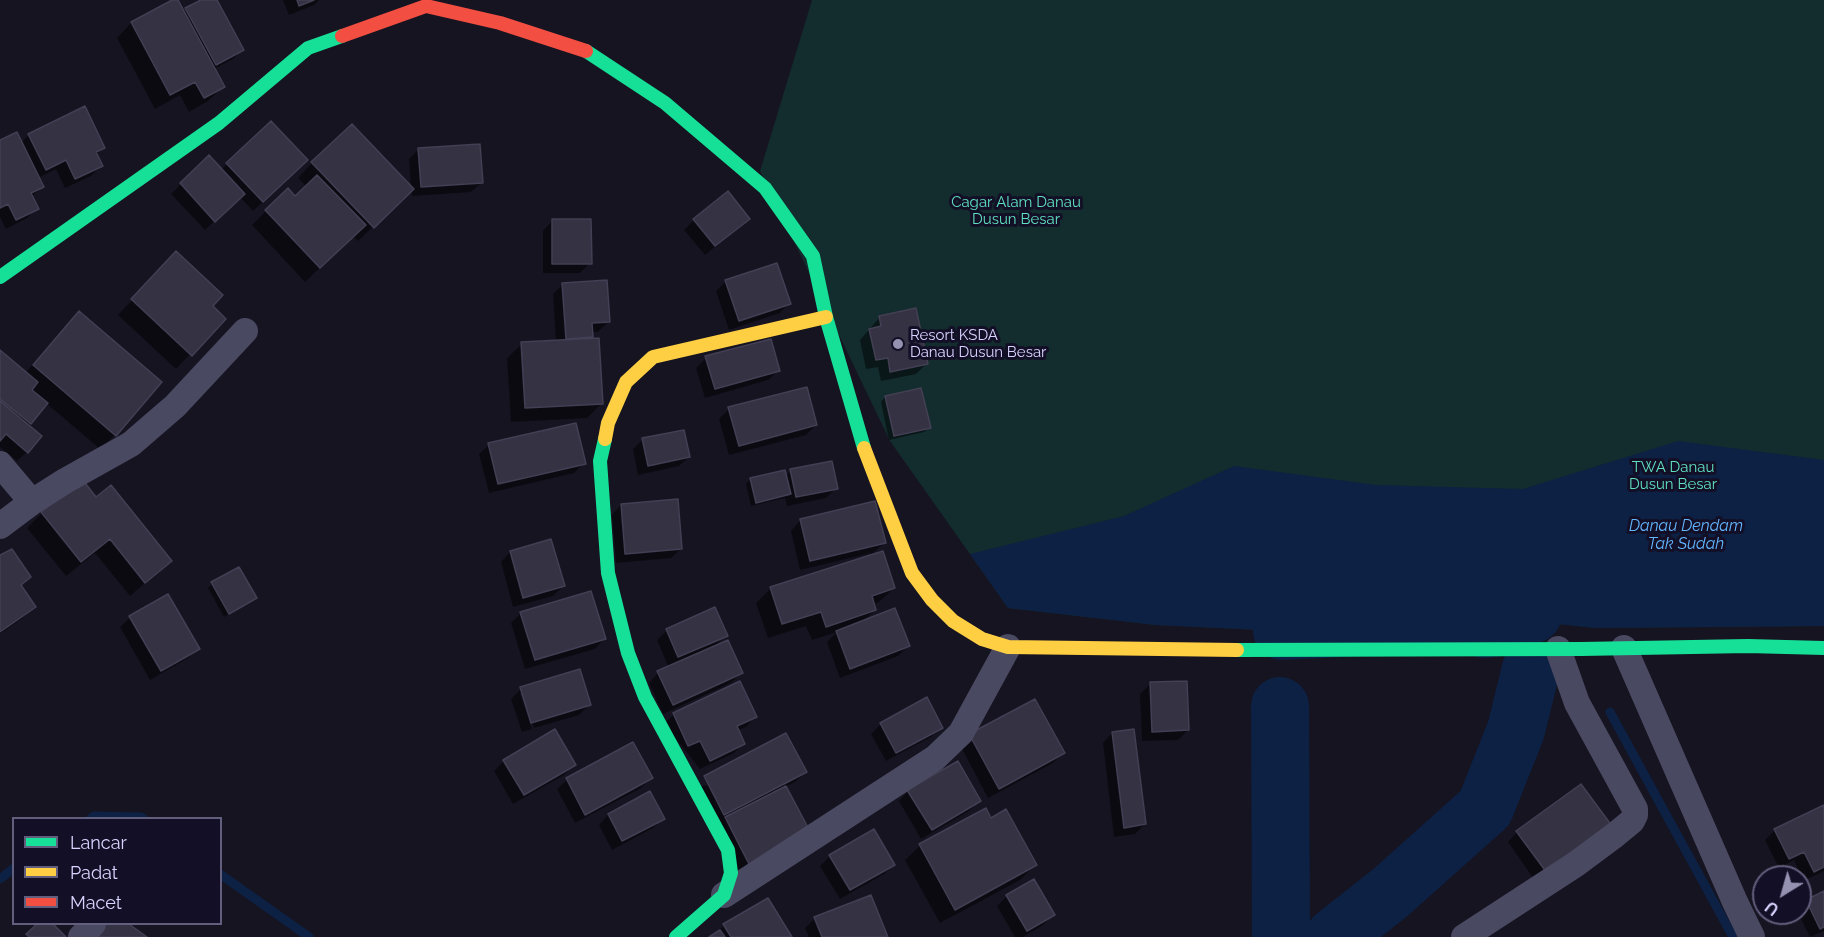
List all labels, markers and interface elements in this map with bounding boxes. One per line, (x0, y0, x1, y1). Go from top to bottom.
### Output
park label: Cagar Alam Danau Dusun Besar (951, 193, 1081, 228)
place label: Resort KSDA Danau Dusun Besar (910, 326, 1046, 361)
marker: Resort KSDA Danau Dusun Besar (891, 337, 905, 351)
park label: TWA Danau Dusun Besar (1629, 458, 1717, 493)
water label: Danau Dendam Tak Sudah (1629, 516, 1743, 554)
legend (12, 817, 222, 925)
text: Lancar (70, 832, 127, 853)
text: Padat (70, 862, 118, 883)
north arrow (1752, 865, 1812, 925)
text: Macet (70, 892, 122, 913)
text: U (1762, 897, 1783, 919)

